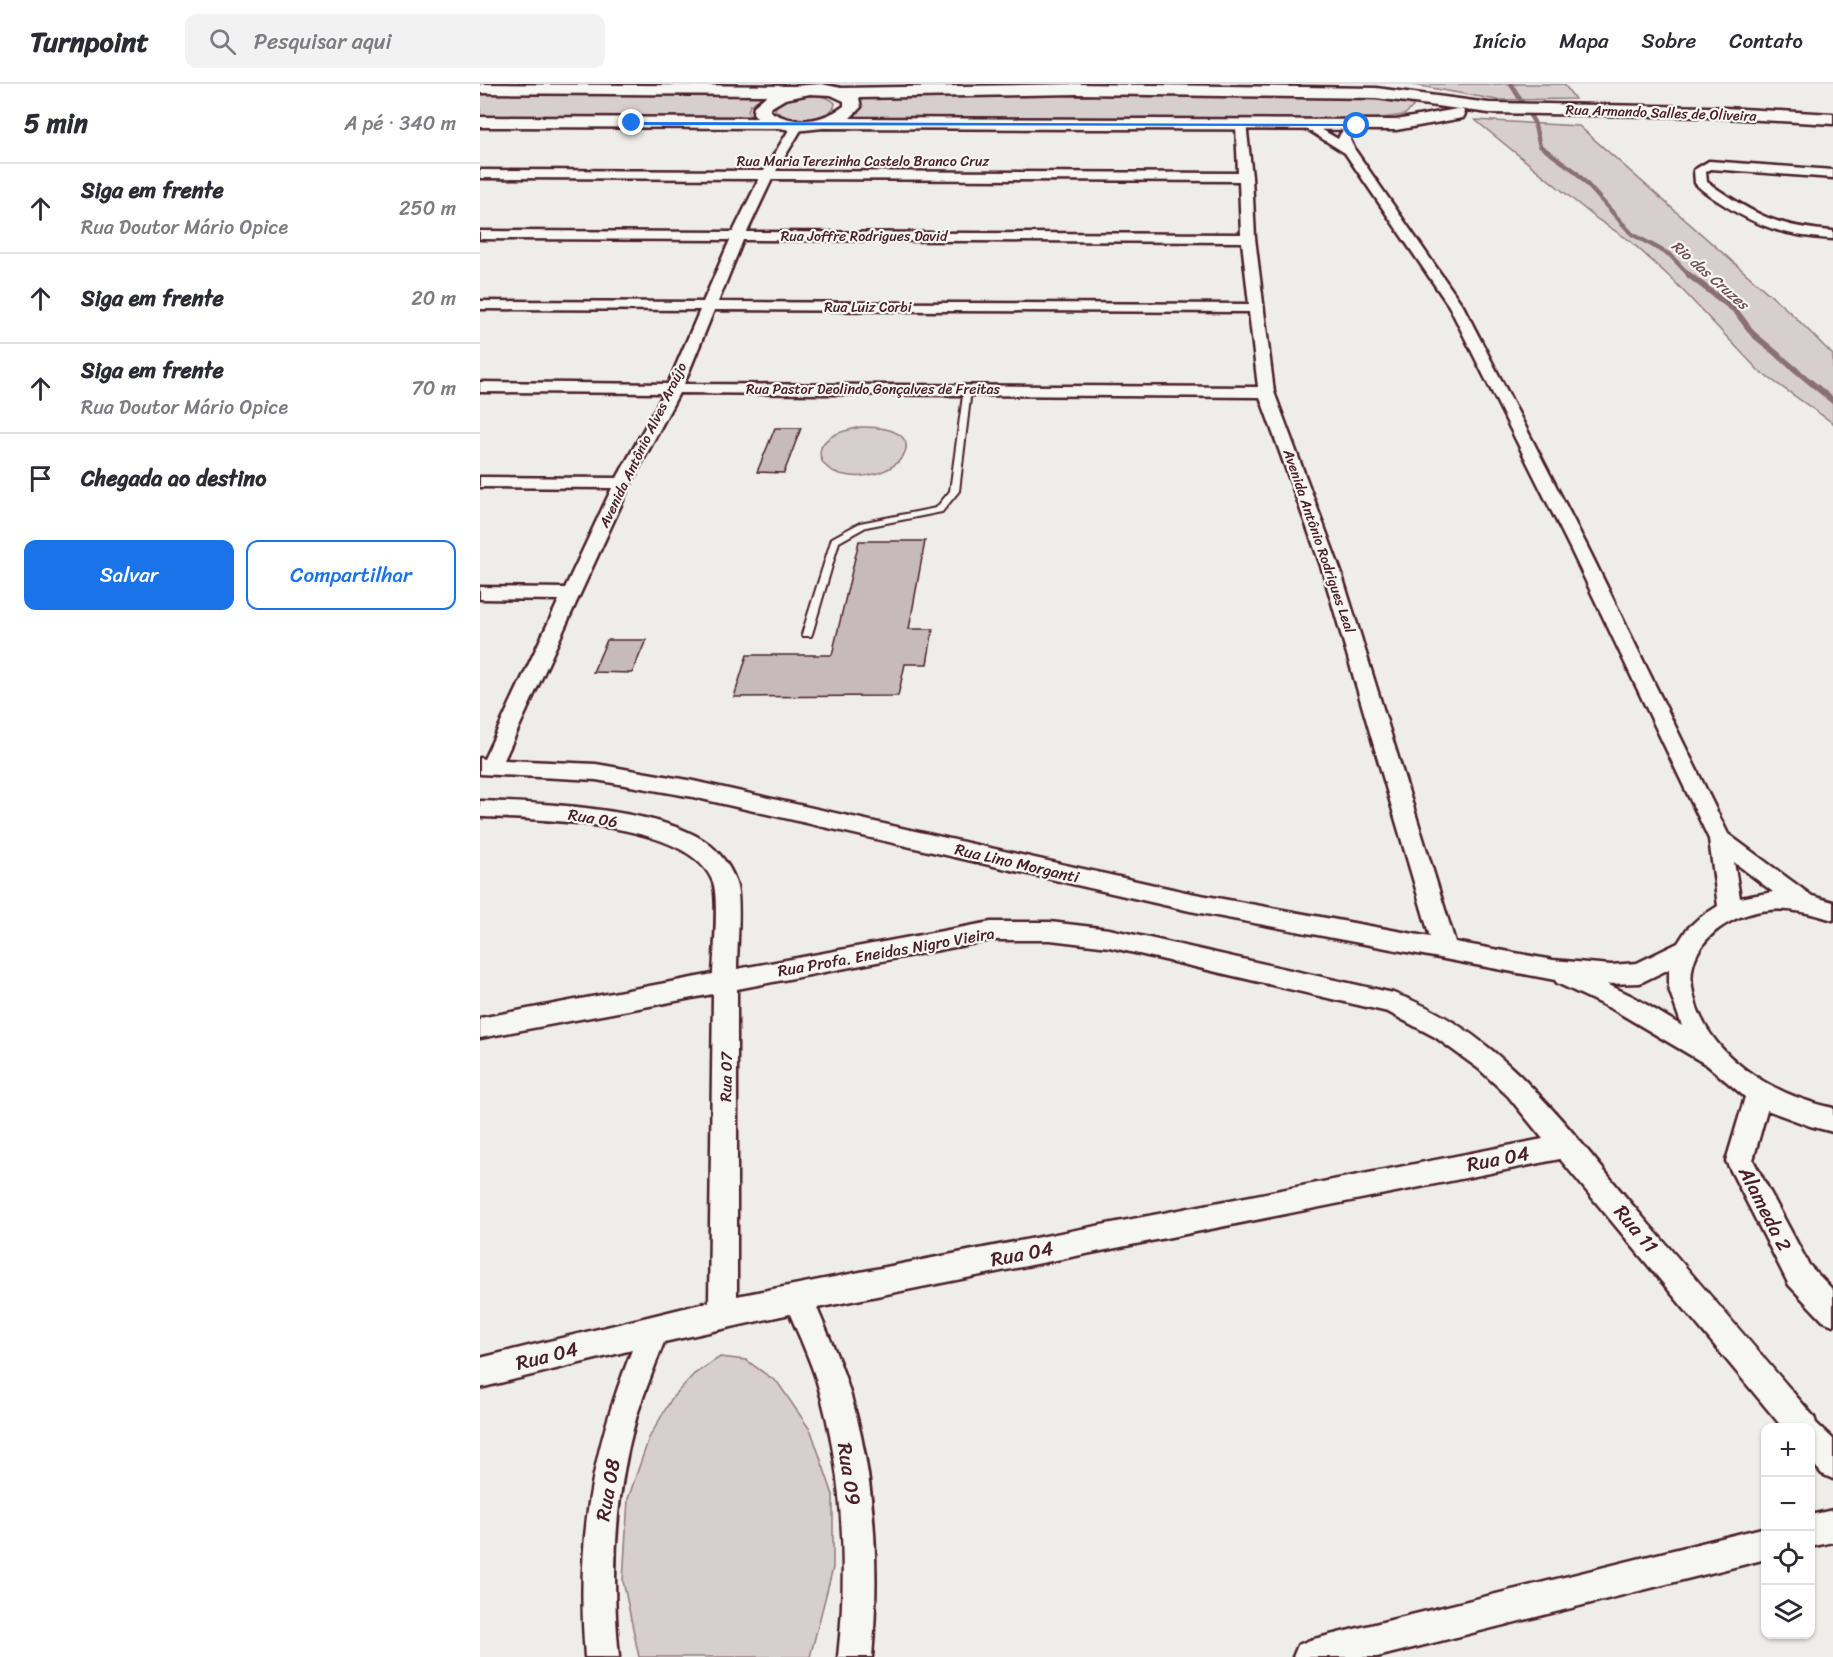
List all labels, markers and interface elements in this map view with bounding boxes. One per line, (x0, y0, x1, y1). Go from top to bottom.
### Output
search box (185, 14, 605, 68)
text: Turnpoint (30, 17, 149, 66)
text: Pesquisar aqui (254, 22, 392, 61)
text: Início (1474, 22, 1526, 60)
text: Mapa (1559, 22, 1609, 60)
text: Sobre (1642, 22, 1696, 60)
text: Contato (1729, 22, 1803, 60)
icon: search (206, 25, 239, 58)
street label: Rua Armando Salles de Oliveira (1565, 97, 1758, 129)
text: 5 min (24, 100, 88, 146)
text: A pé · 340 m (344, 106, 456, 141)
route end (618, 109, 644, 135)
route start (1343, 112, 1369, 138)
street label: Rua Maria Terezinha Castelo Branco Cruz (737, 149, 989, 174)
text: Siga em frente (81, 171, 224, 210)
text: 250 m (399, 191, 456, 226)
icon: ahead (24, 192, 57, 225)
text: Rua Doutor Mário Opice (81, 210, 288, 245)
street label: Rua Joffre Rodrigues David (781, 224, 949, 249)
water label: Rio das Cruzes (1665, 234, 1756, 318)
text: Siga em frente (81, 279, 224, 318)
text: 20 m (411, 281, 456, 316)
icon: ahead (24, 282, 57, 315)
street label: Rua Luiz Corbi (824, 295, 913, 320)
text: Siga em frente (81, 351, 224, 390)
street label: Avenida Antônio Alves Araújo (592, 358, 694, 533)
text: 70 m (411, 371, 456, 406)
icon: ahead (24, 372, 57, 405)
street label: Rua Pastor Deolindo Gonçalves de Freitas (746, 377, 1000, 402)
text: Rua Doutor Mário Opice (81, 390, 288, 425)
street label: Avenida Antônio Rodrigues Leal (1275, 445, 1363, 637)
text: Chegada ao destino (81, 459, 266, 498)
icon: arrive (24, 462, 57, 495)
button: Salvar (24, 540, 234, 610)
button: Compartilhar (246, 540, 456, 610)
street label: Rua 06 (566, 800, 620, 836)
street label: Rua Lino Morganti (952, 835, 1083, 892)
street label: Rua Profa. Eneidas Nigro Vieira (775, 919, 997, 985)
street label: Rua 07 (711, 1051, 741, 1102)
street label: Rua 04 (1464, 1136, 1532, 1182)
street label: Alameda 2 (1728, 1159, 1802, 1258)
street label: Rua 11 (1605, 1197, 1667, 1261)
street label: Rua 04 (988, 1231, 1056, 1277)
street label: Rua 04 (512, 1331, 582, 1381)
map controls (1761, 1423, 1815, 1639)
button: + (1761, 1423, 1815, 1477)
street label: Rua 09 (827, 1440, 871, 1508)
street label: Rua 08 (585, 1456, 631, 1524)
button: − (1761, 1477, 1815, 1531)
button: locate (1761, 1531, 1815, 1585)
button: layers (1761, 1585, 1815, 1639)

